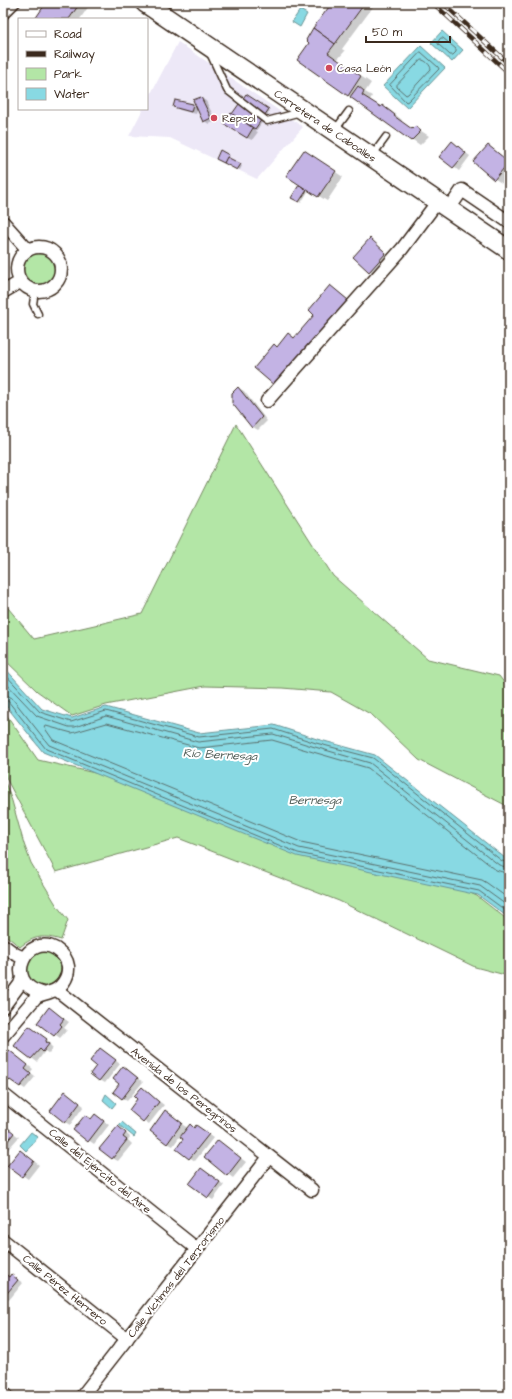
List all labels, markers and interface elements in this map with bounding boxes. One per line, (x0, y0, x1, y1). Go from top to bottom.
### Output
legend (18, 18, 148, 110)
scale bar (366, 18, 450, 44)
text: 50 m (372, 24, 403, 41)
text: Road (54, 26, 82, 43)
text: Railway (54, 46, 95, 64)
place label: Casa León (337, 61, 392, 76)
marker: Casa León (324, 63, 334, 73)
text: Park (54, 66, 82, 83)
text: Water (54, 86, 90, 103)
street label: Carretera de Caboalles (271, 86, 379, 166)
place label: Repsol (222, 111, 256, 126)
marker: Repsol (209, 113, 219, 123)
water label: Río Bernesga (182, 745, 258, 766)
water label: Bernesga (289, 792, 342, 810)
street label: Avenida de los Peregrinos (127, 1044, 241, 1137)
street label: Calle del Ejército del Aire (46, 1125, 154, 1217)
street label: Calle Víctimas del Terrorismo (124, 1213, 229, 1341)
street label: Calle Pérez Herrero (19, 1251, 111, 1329)

